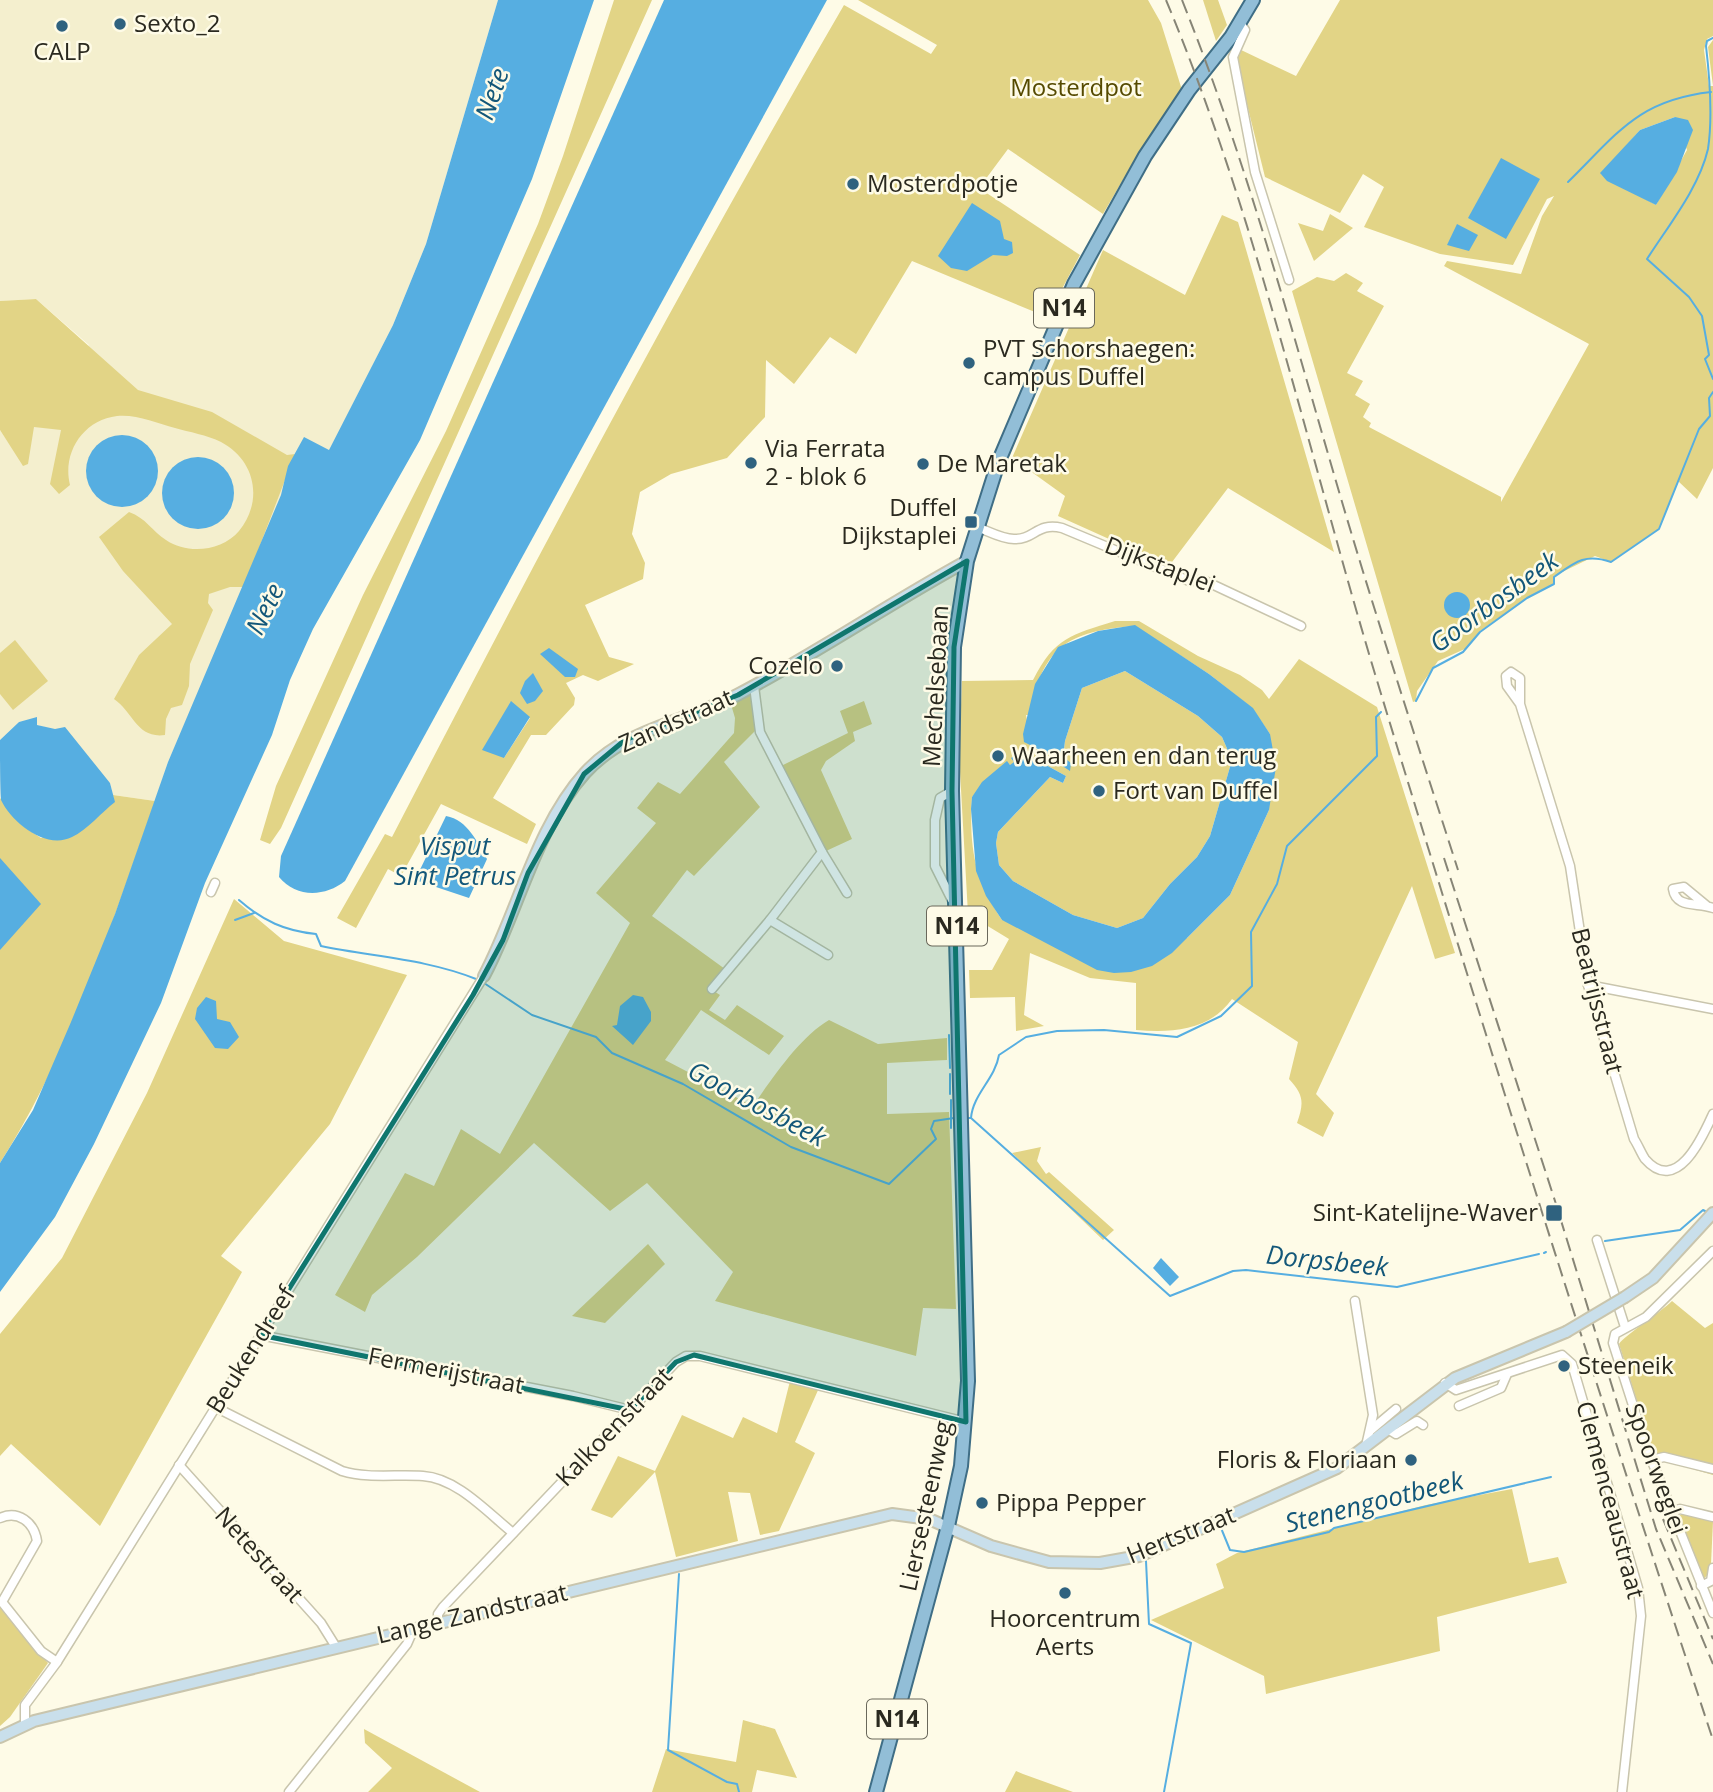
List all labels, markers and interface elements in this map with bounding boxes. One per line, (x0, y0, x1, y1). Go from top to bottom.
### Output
place label: Sexto_2 (134, 6, 220, 39)
marker: Sexto_2 (112, 16, 128, 32)
marker: CALP (54, 18, 70, 34)
place label: CALP (33, 34, 91, 67)
water label: Nete (465, 63, 517, 124)
park label: Mosterdpot (1010, 70, 1142, 103)
place label: Mosterdpotje (867, 166, 1018, 199)
marker: Mosterdpotje (845, 176, 861, 192)
road number: N14 (1034, 288, 1094, 328)
place label: PVT Schorshaegen: campus Duffel (983, 331, 1195, 392)
marker: PVT Schorshaegen: campus Duffel (961, 355, 977, 371)
place label: Via Ferrata 2 - blok 6 (765, 431, 886, 492)
place label: De Maretak (937, 446, 1067, 479)
marker: Via Ferrata 2 - blok 6 (743, 455, 759, 471)
marker: De Maretak (915, 456, 931, 472)
place label: Duffel Dijkstaplei (841, 490, 957, 551)
marker: Duffel Dijkstaplei (963, 514, 979, 530)
street label: Dijkstaplei (1101, 527, 1220, 600)
water label: Goorbosbeek (1421, 541, 1566, 660)
water label: Nete (236, 577, 292, 640)
street label: Mechelsebaan (914, 604, 955, 768)
place label: Cozelo (748, 648, 823, 681)
marker: Cozelo (829, 658, 845, 674)
street label: Zandstraat (613, 680, 738, 759)
place label: Waarheen en dan terug (1012, 738, 1276, 771)
marker: Waarheen en dan terug (990, 748, 1006, 764)
place label: Fort van Duffel (1113, 773, 1279, 806)
marker: Fort van Duffel (1091, 783, 1107, 799)
water label: Visput Sint Petrus (394, 827, 516, 893)
road number: N14 (927, 906, 987, 945)
street label: Beatrijsstraat (1564, 924, 1633, 1077)
water label: Goorbosbeek (682, 1052, 834, 1155)
place label: Sint-Katelijne-Waver (1313, 1195, 1538, 1228)
marker: Sint-Katelijne-Waver (1544, 1203, 1564, 1223)
water label: Dorpsbeek (1264, 1236, 1391, 1284)
street label: Beukendreef (198, 1278, 303, 1419)
street label: Fermerijstraat (365, 1338, 527, 1401)
place label: Steeneik (1578, 1348, 1674, 1381)
marker: Steeneik (1556, 1358, 1572, 1374)
street label: Kalkoenstraat (547, 1359, 678, 1493)
street label: Clemenceaustraat (1569, 1397, 1654, 1602)
street label: Spoorweglei (1618, 1398, 1696, 1539)
street label: Liersesteenweg (890, 1417, 959, 1594)
place label: Floris & Floriaan (1217, 1442, 1397, 1475)
marker: Floris & Floriaan (1403, 1452, 1419, 1468)
water label: Stenengootbeek (1281, 1461, 1468, 1541)
place label: Pippa Pepper (996, 1485, 1146, 1518)
marker: Pippa Pepper (974, 1495, 990, 1511)
street label: Hertstraat (1121, 1497, 1240, 1570)
street label: Netestraat (208, 1499, 312, 1609)
street label: Lange Zandstraat (373, 1575, 570, 1651)
marker: Hoorcentrum Aerts (1057, 1585, 1073, 1601)
place label: Hoorcentrum Aerts (989, 1601, 1141, 1662)
road number: N14 (867, 1700, 927, 1738)

